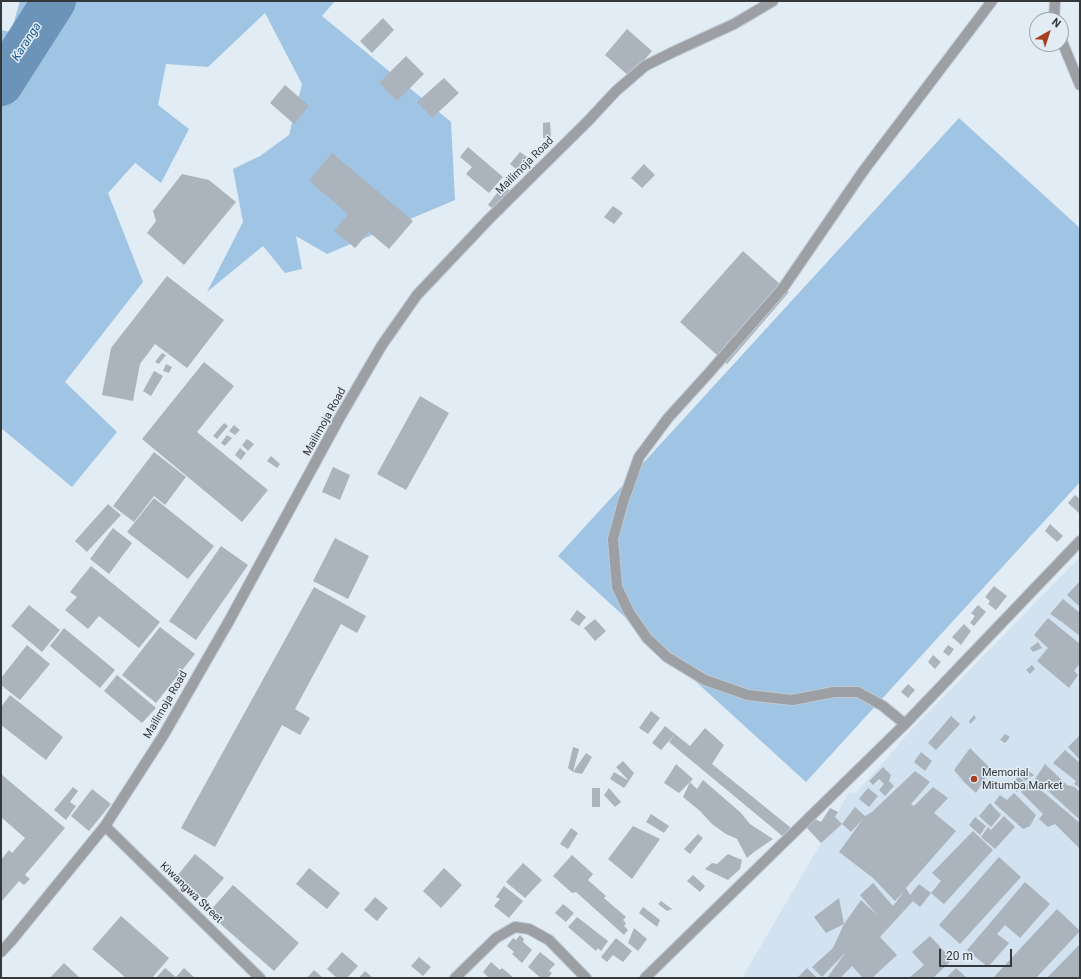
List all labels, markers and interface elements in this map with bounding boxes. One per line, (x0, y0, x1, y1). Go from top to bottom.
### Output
north arrow (1029, 12, 1069, 52)
text: N (1049, 16, 1063, 31)
water label: Karanga (9, 20, 45, 64)
street label: Mailimoja Road (493, 134, 557, 198)
street label: Mailimoja Road (301, 386, 349, 458)
street label: Mailimoja Road (141, 669, 191, 741)
place label: Memorial Mitumba Market (982, 766, 1063, 792)
marker: Memorial Mitumba Market (969, 774, 979, 784)
street label: Kiwangwa Street (157, 860, 225, 926)
scale bar (941, 941, 1014, 967)
text: 20 m (946, 949, 973, 963)

